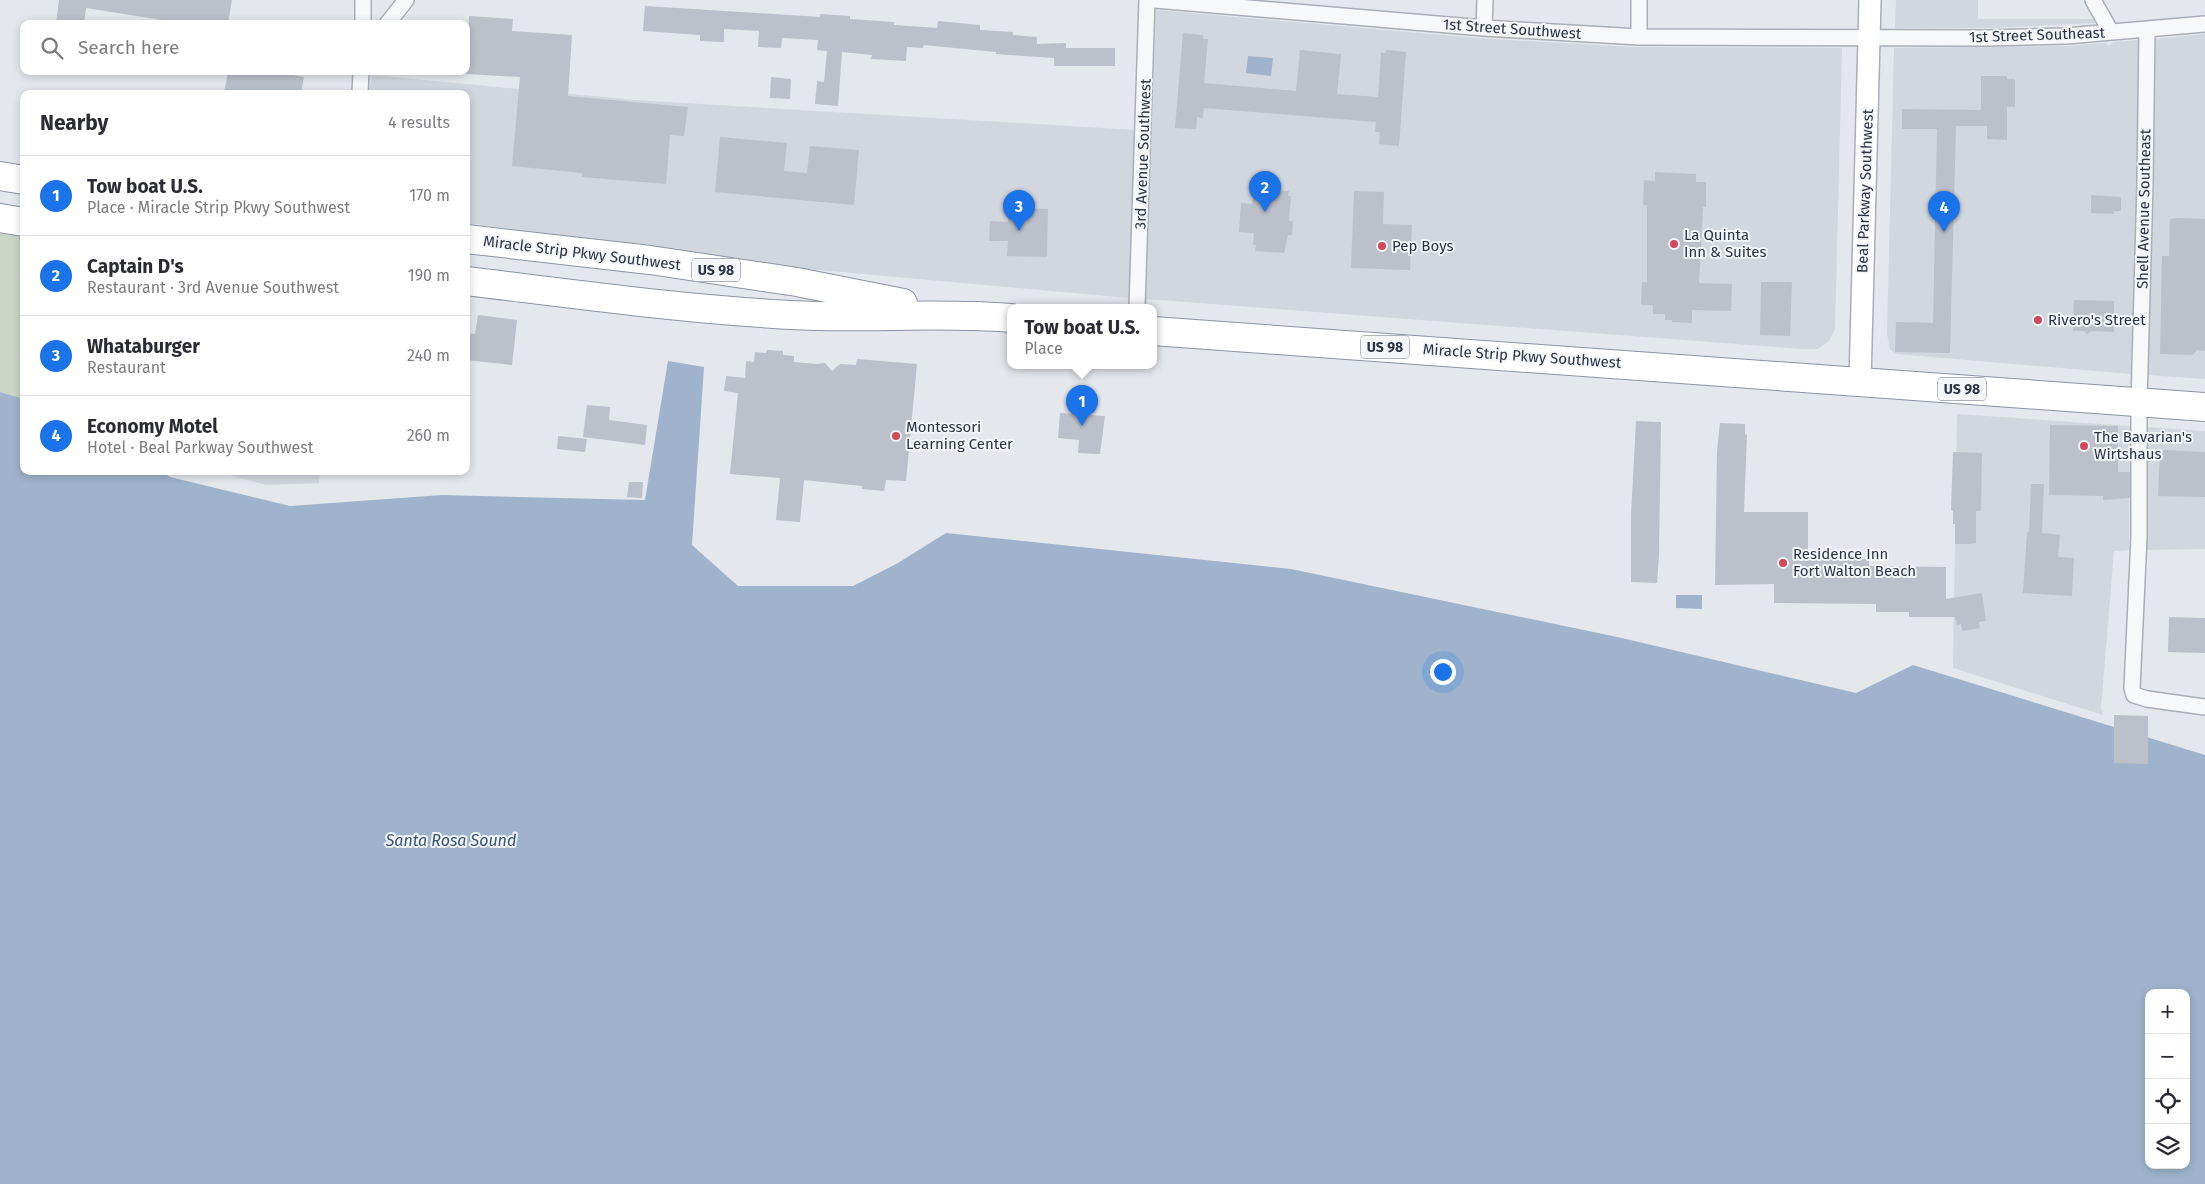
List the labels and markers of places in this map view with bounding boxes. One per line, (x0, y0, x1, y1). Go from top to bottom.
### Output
pin: 2 (1249, 171, 1281, 212)
pin: 3 (1003, 190, 1035, 231)
pin: 4 (1928, 191, 1960, 232)
place label: La Quinta Inn & Suites (1684, 226, 1766, 261)
place label: Pep Boys (1392, 237, 1453, 255)
marker: La Quinta Inn & Suites (1668, 238, 1680, 250)
marker: Pep Boys (1376, 240, 1388, 252)
place label: Rivero's Street (2048, 311, 2146, 329)
marker: Rivero's Street (2032, 314, 2044, 326)
pin: 1 (1066, 385, 1098, 426)
place label: Montessori Learning Center (906, 418, 1013, 453)
place label: The Bavarian's Wirtshaus (2094, 428, 2192, 463)
marker: Montessori Learning Center (890, 430, 902, 442)
marker: The Bavarian's Wirtshaus (2078, 440, 2090, 452)
place label: Residence Inn Fort Walton Beach (1793, 545, 1916, 580)
marker: Residence Inn Fort Walton Beach (1777, 557, 1789, 569)

